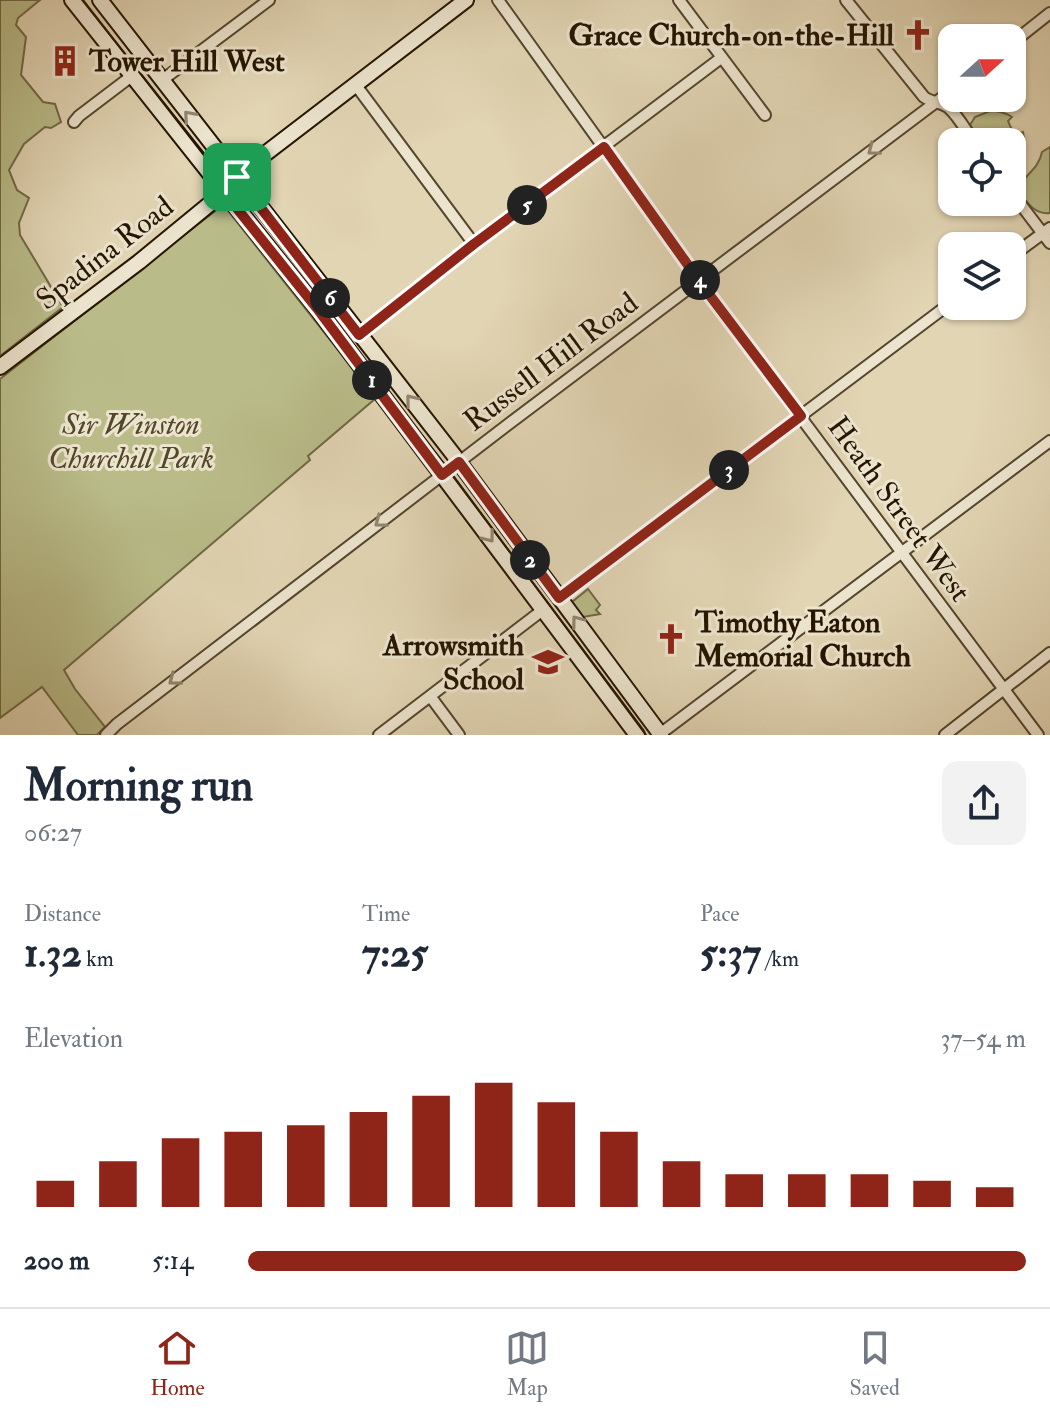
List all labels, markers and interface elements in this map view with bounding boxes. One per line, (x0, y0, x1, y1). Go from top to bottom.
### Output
place label: Grace Church-on-the-Hill (569, 17, 894, 54)
church icon: Grace Church-on-the-Hill (901, 18, 935, 52)
north arrow (938, 24, 1026, 112)
map controls (938, 24, 1026, 320)
place label: Tower Hill West (88, 43, 285, 80)
building icon: Tower Hill West (48, 44, 82, 78)
one-way arrow (185, 110, 199, 125)
button: locate (938, 128, 1026, 216)
one-way arrow (867, 140, 882, 154)
pin (203, 143, 271, 211)
icon: arrive (215, 155, 259, 199)
pin: 5 (507, 185, 547, 225)
street label: Spadina Road (29, 188, 181, 318)
text: 5 (522, 191, 532, 219)
button: layers (938, 232, 1026, 320)
pin: 4 (680, 260, 720, 300)
text: 4 (694, 266, 706, 294)
pin: 6 (310, 278, 350, 318)
text: 6 (324, 284, 336, 312)
street label: Russell Hill Road (457, 284, 646, 440)
pin: 1 (352, 360, 392, 400)
text: 1 (368, 366, 376, 394)
one-way arrow (406, 395, 421, 410)
park label: Sir Winston Churchill Park (48, 406, 214, 477)
street label: Heath Street West (819, 409, 979, 609)
pin: 3 (709, 450, 749, 490)
text: 3 (725, 456, 733, 484)
one-way arrow (374, 513, 389, 527)
one-way arrow (480, 528, 494, 543)
pin: 2 (510, 540, 550, 580)
text: 2 (524, 546, 536, 574)
place label: Timothy Eaton Memorial Church (694, 604, 911, 675)
one-way arrow (572, 615, 586, 630)
church icon: Timothy Eaton Memorial Church (654, 622, 688, 656)
place label: Arrowsmith School (381, 627, 524, 698)
school or university icon: Arrowsmith School (531, 645, 565, 679)
one-way arrow (168, 671, 183, 685)
text: Morning run (24, 759, 253, 814)
button: share (942, 761, 1026, 845)
text: 06:27 (24, 817, 82, 849)
text: Distance (24, 900, 101, 928)
text: Time (362, 900, 410, 928)
text: Pace (700, 900, 739, 928)
text: 1.32 (24, 928, 82, 979)
text: 7:25 (362, 928, 428, 979)
text: 5:37 (700, 928, 761, 979)
text: km (82, 945, 114, 973)
text: /km (761, 945, 799, 973)
text: Elevation (24, 1023, 123, 1055)
text: 37–54 m (941, 1023, 1026, 1055)
text: 200 m (24, 1245, 89, 1277)
text: 5:14 (152, 1245, 193, 1277)
tab: Home (150, 1326, 205, 1402)
tab: Map (505, 1326, 549, 1402)
tab: Saved (850, 1326, 900, 1402)

